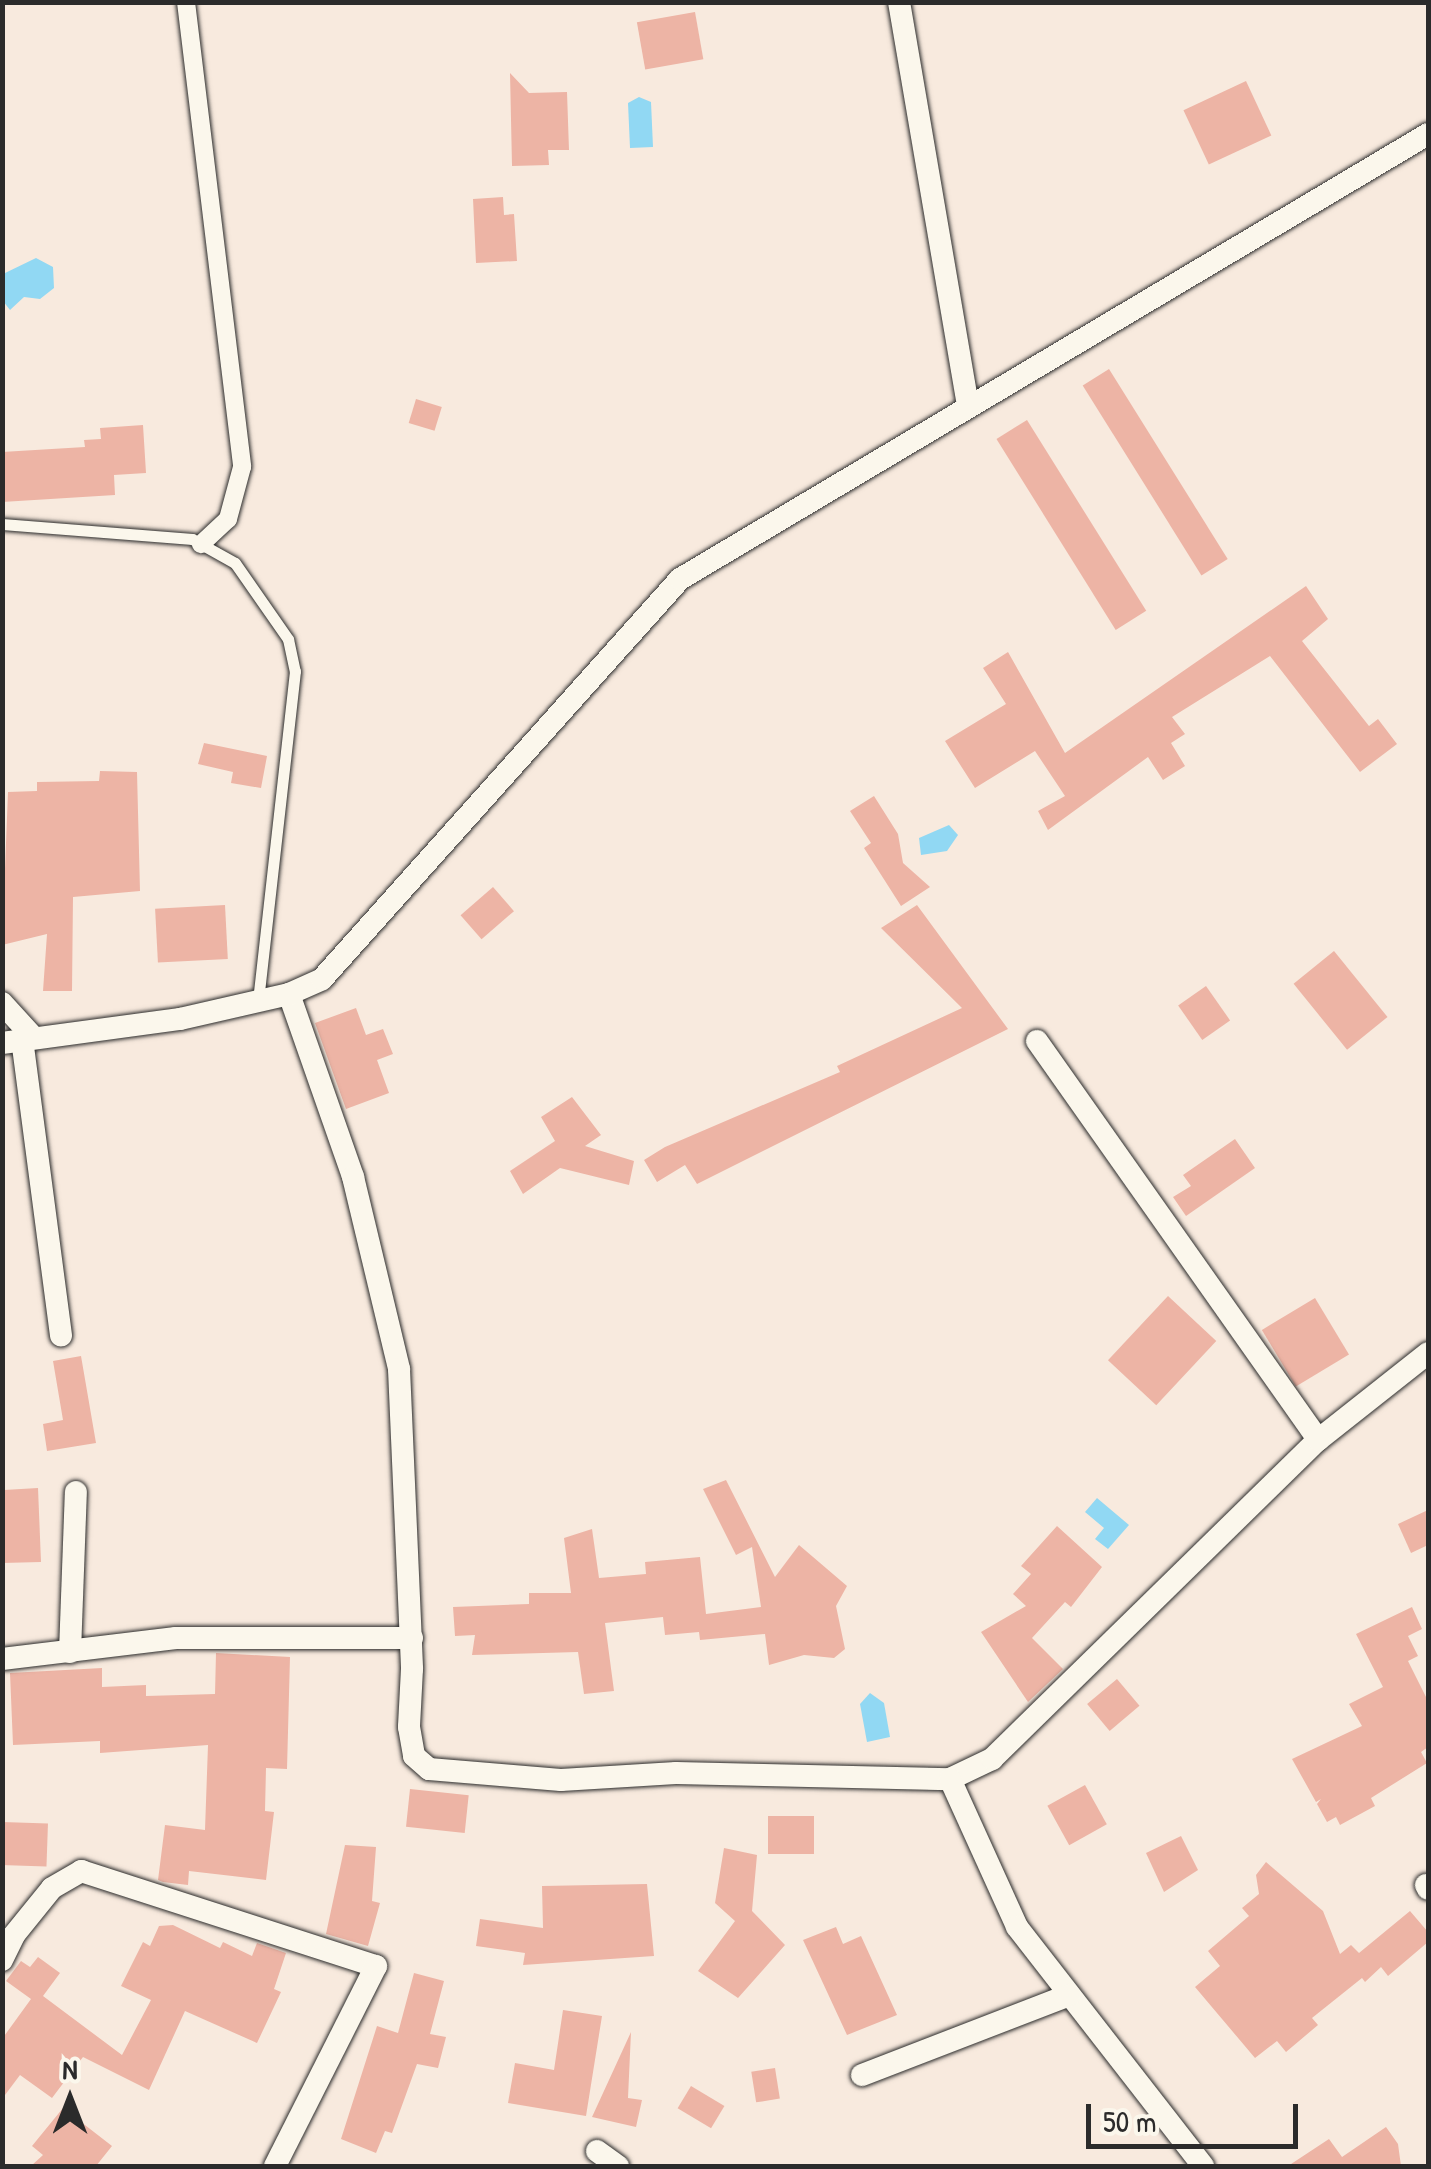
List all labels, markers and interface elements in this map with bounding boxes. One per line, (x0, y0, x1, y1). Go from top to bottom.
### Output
north arrow (20, 2049, 120, 2149)
text: N (63, 2050, 77, 2088)
scale bar (1091, 2084, 1304, 2146)
text: 50 m (1103, 2101, 1156, 2141)

